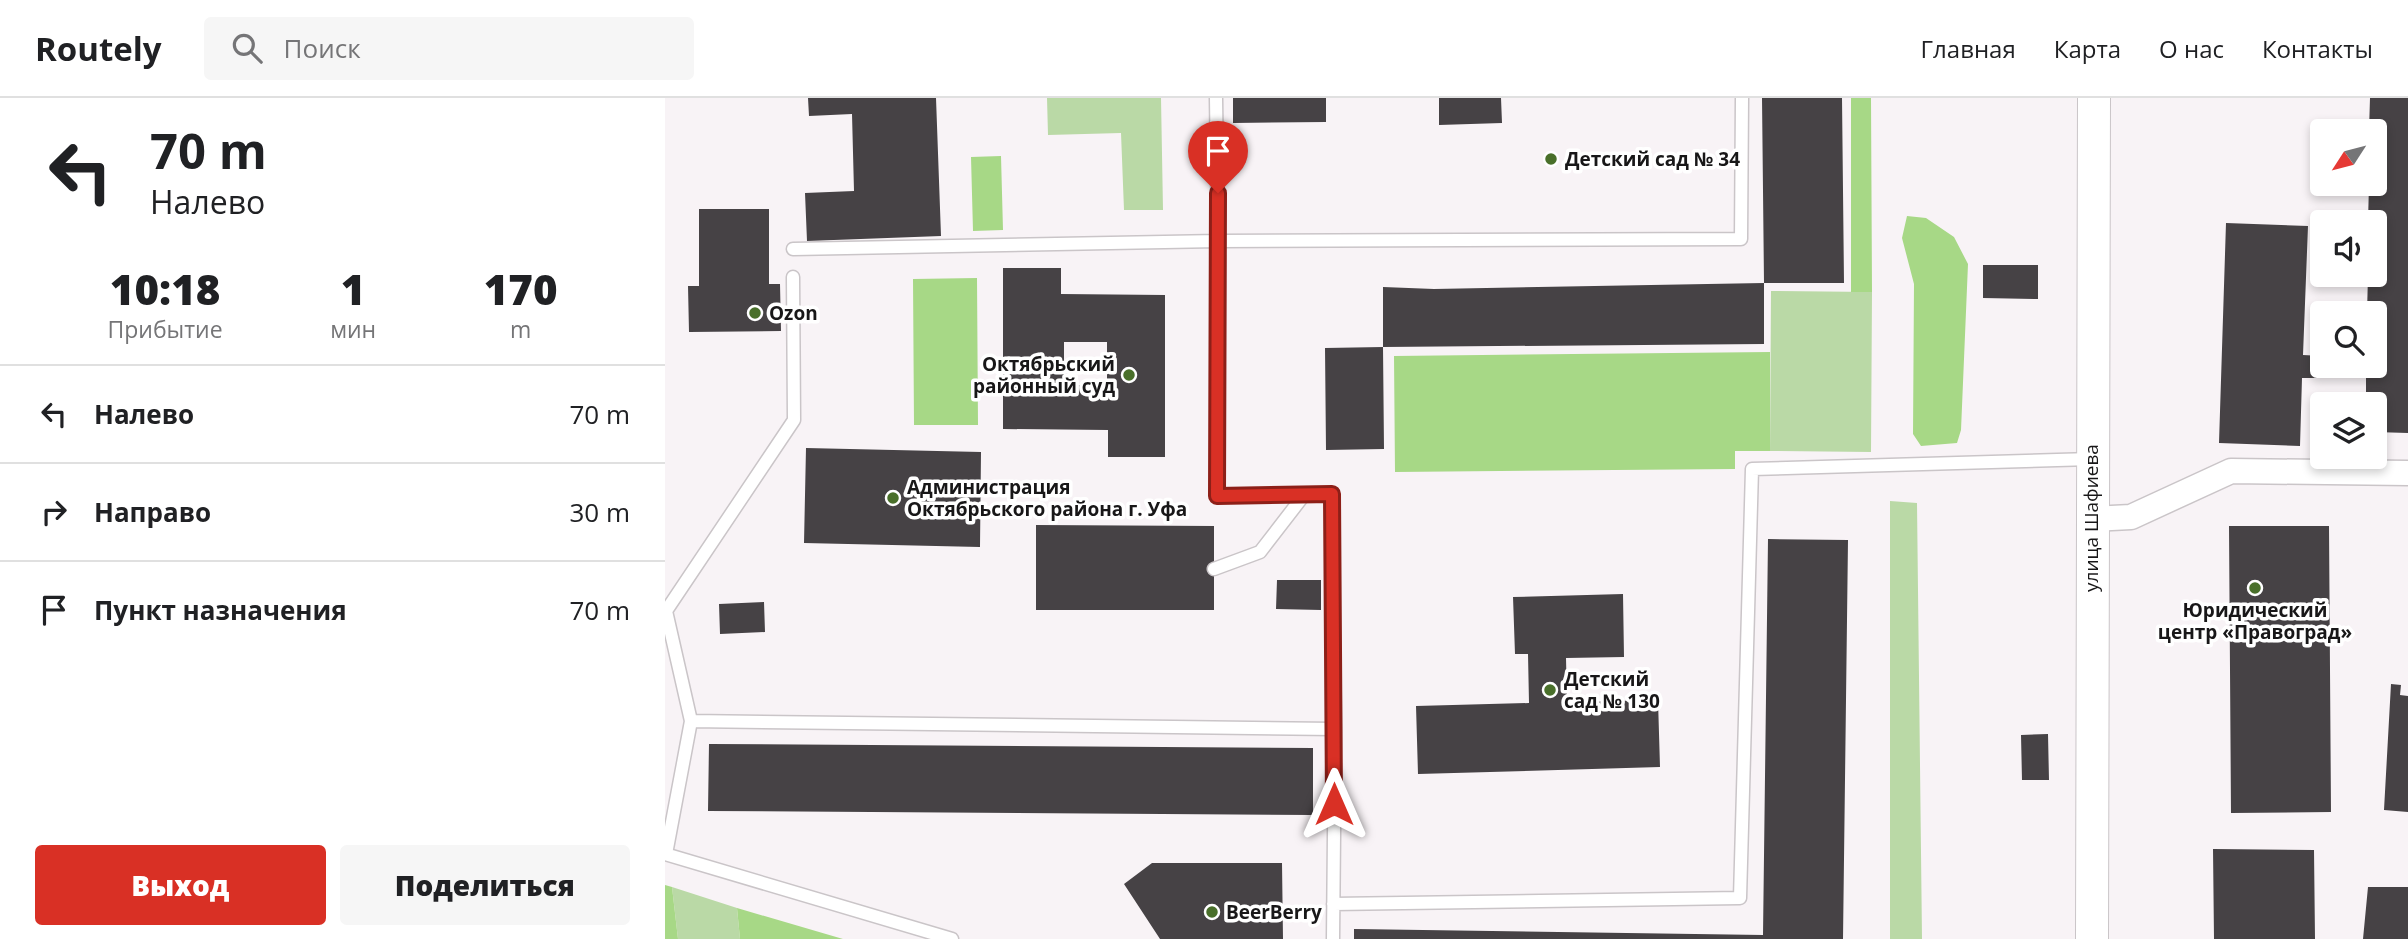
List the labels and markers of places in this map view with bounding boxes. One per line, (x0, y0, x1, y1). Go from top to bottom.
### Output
pin (1188, 121, 1248, 193)
place label: Детский сад № 34 (1565, 146, 1740, 172)
marker: Детский сад № 34 (1543, 151, 1559, 167)
place label: Ozon (769, 300, 818, 326)
marker: Ozon (747, 305, 763, 321)
place label: Октябрьский районный суд (973, 351, 1115, 399)
marker: Октябрьский районный суд (1121, 367, 1137, 383)
place label: Администрация Октябрьского района г. Уфа (907, 474, 1187, 522)
marker: Администрация Октябрьского района г. Уфа (885, 490, 901, 506)
marker: Юридический центр «Правоград» (2247, 580, 2263, 596)
place label: Юридический центр «Правоград» (2158, 597, 2352, 645)
place label: Детский сад № 130 (1564, 666, 1660, 714)
marker: Детский сад № 130 (1542, 682, 1558, 698)
place label: BeerBerry (1226, 899, 1322, 925)
marker: BeerBerry (1204, 904, 1220, 920)

